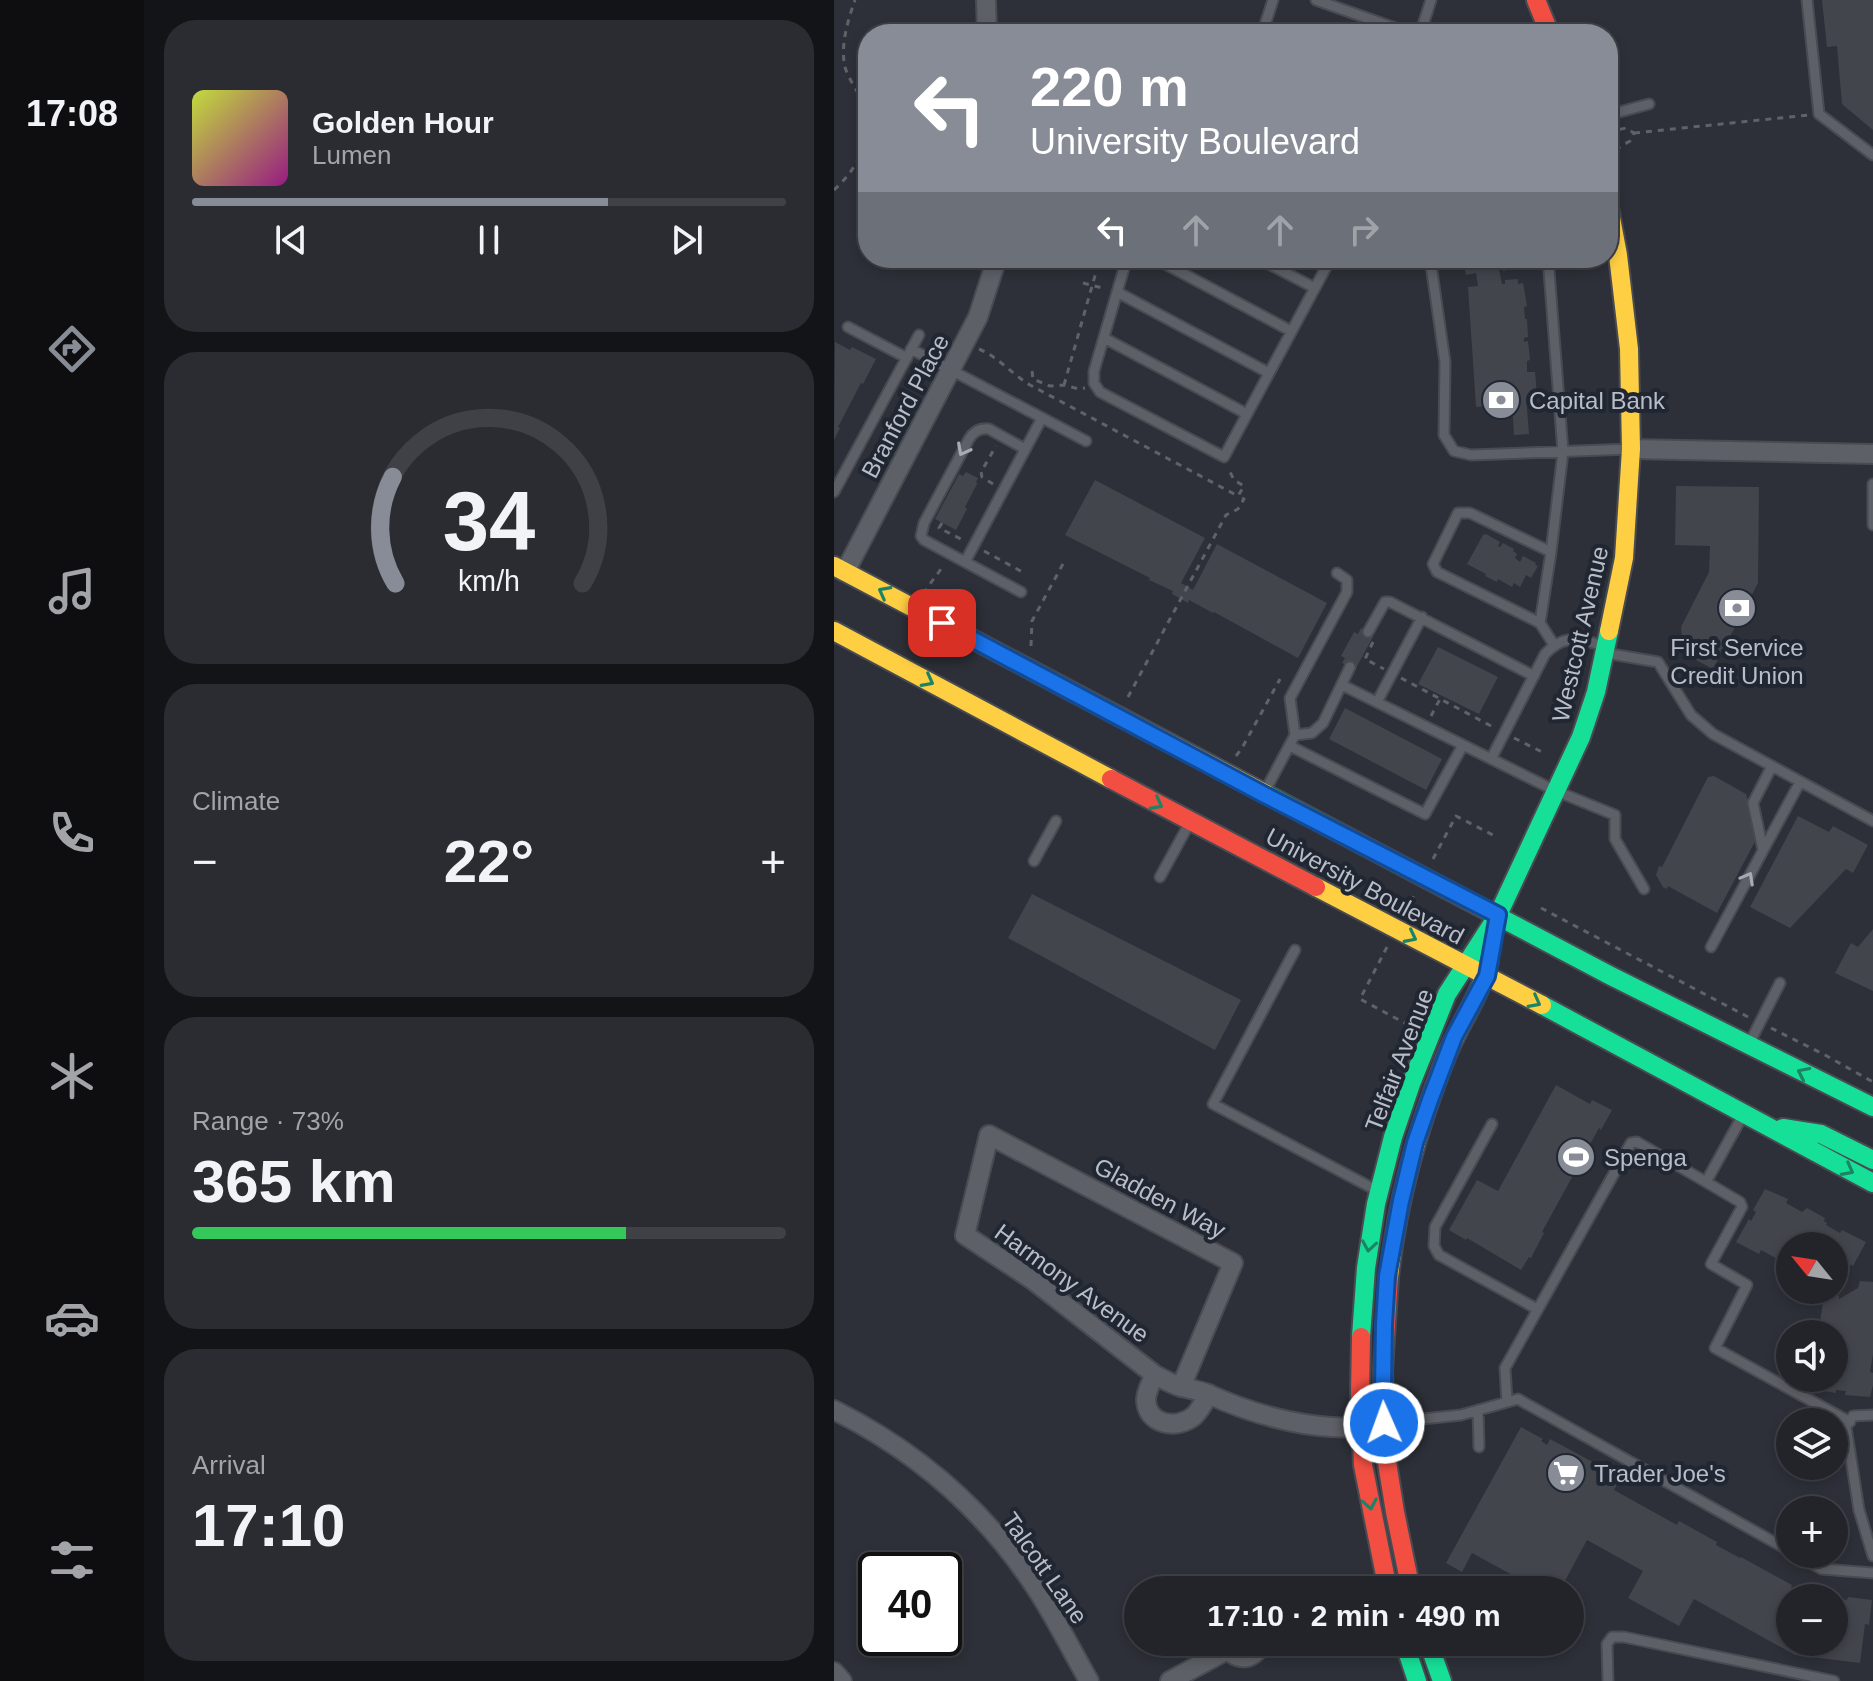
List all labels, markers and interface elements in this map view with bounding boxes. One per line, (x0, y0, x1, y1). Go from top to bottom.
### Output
text: 220 m (1030, 55, 1189, 118)
icon: left (898, 56, 1002, 160)
text: 17:08 (26, 93, 118, 134)
text: Golden Hour (312, 106, 494, 139)
text: University Boulevard (1030, 121, 1360, 162)
text: Lumen (312, 140, 392, 170)
icon: left (1090, 208, 1134, 252)
icon: ahead (1174, 208, 1218, 252)
icon: ahead (1258, 208, 1302, 252)
icon: right (1342, 208, 1386, 252)
icon: previous (269, 218, 313, 262)
icon: pause (467, 218, 511, 262)
icon: next (665, 218, 709, 262)
icon: directions (44, 321, 100, 377)
street label: Branford Place (856, 330, 954, 482)
bank icon: Capital Bank (1480, 379, 1522, 421)
place label: Capital Bank (1529, 387, 1666, 414)
one-way arrow (958, 442, 973, 457)
text: 34 (443, 475, 535, 568)
street label: Westcott Avenue (1547, 544, 1613, 724)
icon: music (44, 563, 100, 619)
text: km/h (458, 565, 520, 597)
one-way arrow (877, 587, 892, 602)
bank icon: First Service Credit Union (1716, 587, 1758, 629)
pin (908, 589, 976, 657)
icon: arrive (920, 601, 964, 645)
place label: First Service Credit Union (1670, 634, 1804, 689)
one-way arrow (919, 672, 934, 687)
text: Climate (192, 786, 280, 816)
one-way arrow (1149, 794, 1163, 809)
icon: phone (44, 805, 100, 861)
street label: University Boulevard (1261, 822, 1469, 950)
text: 22° (444, 828, 534, 895)
text: − (192, 837, 218, 886)
text: + (760, 837, 786, 886)
one-way arrow (1738, 872, 1754, 887)
one-way arrow (1402, 928, 1417, 943)
street label: Telfair Avenue (1359, 985, 1439, 1135)
one-way arrow (1527, 993, 1541, 1008)
icon: climate (44, 1048, 100, 1104)
one-way arrow (1797, 1067, 1812, 1083)
text: Range · 73% (192, 1106, 344, 1136)
sports icon: Spenga (1555, 1136, 1597, 1178)
place label: Spenga (1604, 1144, 1687, 1171)
text: 365 km (192, 1148, 396, 1215)
street label: Gladden Way (1090, 1152, 1230, 1244)
one-way arrow (1840, 1160, 1854, 1175)
street label: Harmony Avenue (990, 1218, 1154, 1348)
north arrow (1776, 1232, 1848, 1304)
map controls (1776, 1232, 1848, 1656)
one-way arrow (1361, 1239, 1378, 1252)
icon: car (44, 1290, 100, 1346)
button: sound (1776, 1320, 1848, 1392)
position arrow (1342, 1381, 1426, 1465)
button: layers (1776, 1408, 1848, 1480)
text: Arrival (192, 1450, 266, 1480)
supermarket icon: Trader Joe's (1545, 1452, 1587, 1494)
place label: Trader Joe's (1594, 1460, 1726, 1487)
text: 17:10 (192, 1492, 345, 1559)
button: + (1776, 1496, 1848, 1568)
one-way arrow (1361, 1498, 1378, 1511)
street label: Talcott Lane (997, 1507, 1093, 1629)
icon: filters (44, 1532, 100, 1588)
speed limit sign: 40 (858, 1552, 962, 1656)
button: − (1776, 1584, 1848, 1656)
text: 17:10 · 2 min · 490 m (1207, 1599, 1501, 1632)

